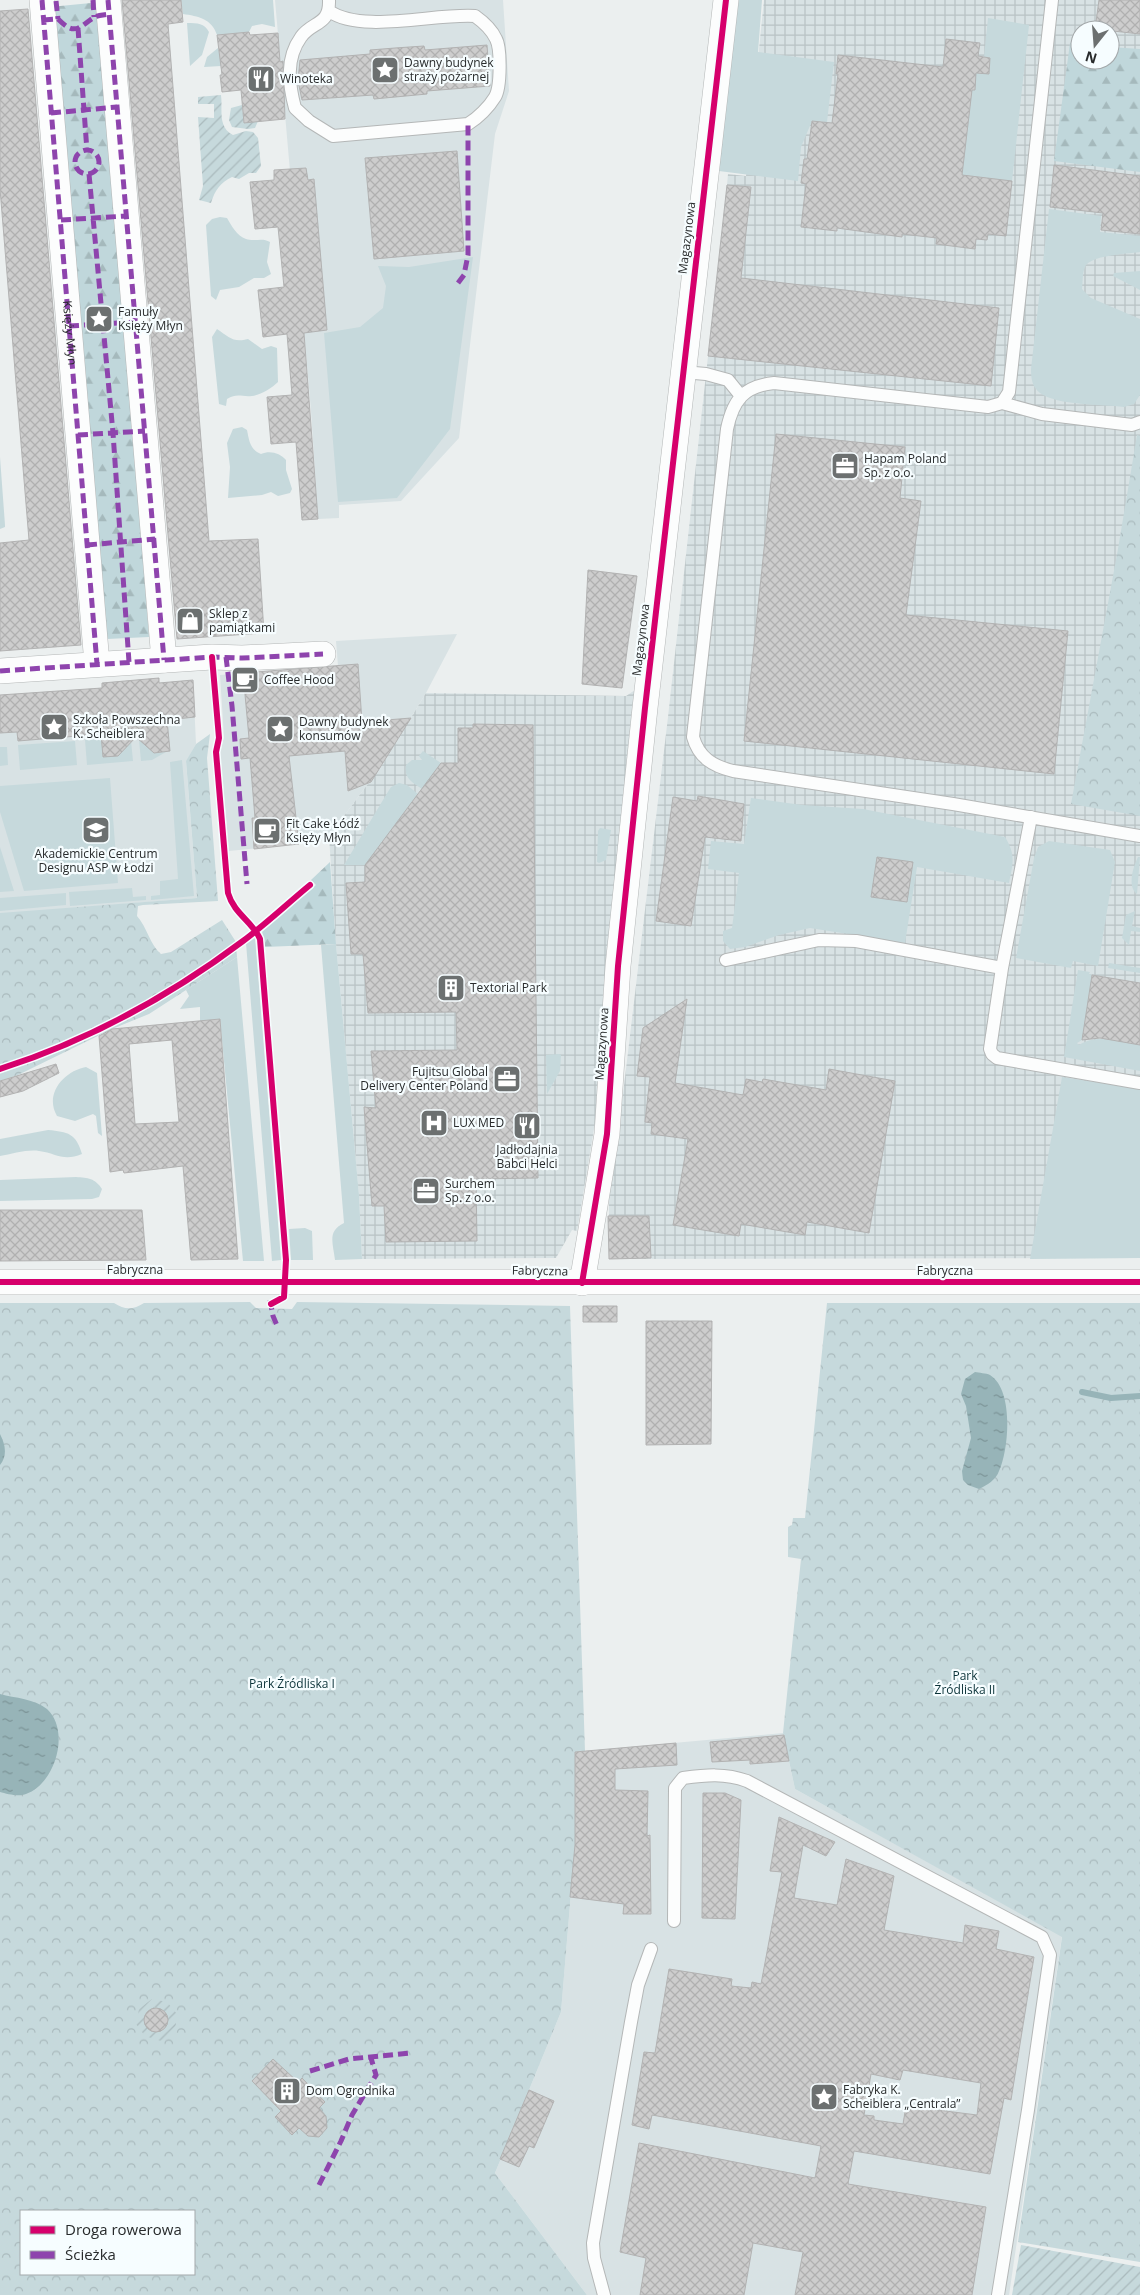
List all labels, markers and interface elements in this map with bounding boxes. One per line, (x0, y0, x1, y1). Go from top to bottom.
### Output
north arrow (1070, 20, 1120, 70)
text: N (1083, 47, 1099, 69)
place label: Dawny budynek straży pożarnej (404, 54, 494, 85)
place icon: Dawny budynek straży pożarnej (370, 55, 400, 85)
restaurant icon: Winoteka (246, 64, 276, 94)
place label: Winoteka (280, 70, 333, 87)
street label: Magazynowa (674, 201, 699, 275)
street label: Księży Młyn (59, 300, 81, 366)
place label: Famuły Księży Młyn (118, 303, 183, 334)
place icon: Famuły Księży Młyn (84, 304, 114, 334)
place label: Hapam Poland Sp. z o.o. (864, 450, 947, 481)
office icon: Hapam Poland Sp. z o.o. (830, 451, 860, 481)
street label: Magazynowa (628, 603, 653, 677)
place label: Sklep z pamiątkami (209, 605, 275, 636)
shop icon: Sklep z pamiątkami (175, 606, 205, 636)
cafe icon: Coffee Hood (230, 665, 260, 695)
place label: Coffee Hood (264, 671, 334, 688)
place label: Szkoła Powszechna K. Scheiblera (73, 711, 181, 742)
place icon: Szkoła Powszechna K. Scheiblera (39, 712, 69, 742)
place label: Dawny budynek konsumów (299, 713, 389, 744)
place icon: Dawny budynek konsumów (265, 714, 295, 744)
school or university icon: Akademickie Centrum Designu ASP w Łodzi (81, 815, 111, 845)
place label: Fit Cake Łódź Księży Młyn (286, 815, 360, 846)
cafe icon: Fit Cake Łódź Księży Młyn (252, 816, 282, 846)
place label: Akademickie Centrum Designu ASP w Łodzi (34, 845, 158, 876)
building icon: Textorial Park (436, 973, 466, 1003)
place label: Textorial Park (470, 979, 548, 996)
street label: Magazynowa (590, 1007, 613, 1081)
place label: Fujitsu Global Delivery Center Poland (360, 1063, 488, 1094)
office icon: Fujitsu Global Delivery Center Poland (492, 1064, 522, 1094)
hospital icon: LUX MED (419, 1108, 449, 1138)
restaurant icon: Jadłodajnia Babci Helci (512, 1111, 542, 1141)
place label: LUX MED (453, 1114, 504, 1131)
place label: Jadłodajnia Babci Helci (495, 1141, 558, 1172)
place label: Surchem Sp. z o.o. (445, 1175, 495, 1206)
office icon: Surchem Sp. z o.o. (411, 1176, 441, 1206)
street label: Fabryczna (107, 1261, 163, 1278)
street label: Fabryczna (512, 1262, 568, 1279)
street label: Fabryczna (917, 1262, 973, 1279)
park label: Park Źródliska II (935, 1667, 995, 1698)
park label: Park Źródliska I (249, 1675, 335, 1692)
building icon: Dom Ogrodnika (272, 2076, 302, 2106)
place label: Fabryka K. Scheiblera „Centrala” (843, 2081, 961, 2112)
place label: Dom Ogrodnika (306, 2082, 395, 2099)
place icon: Fabryka K. Scheiblera „Centrala” (809, 2082, 839, 2112)
legend (20, 2210, 195, 2275)
text: Droga rowerowa (65, 2219, 182, 2239)
text: Ścieżka (65, 2244, 116, 2264)

